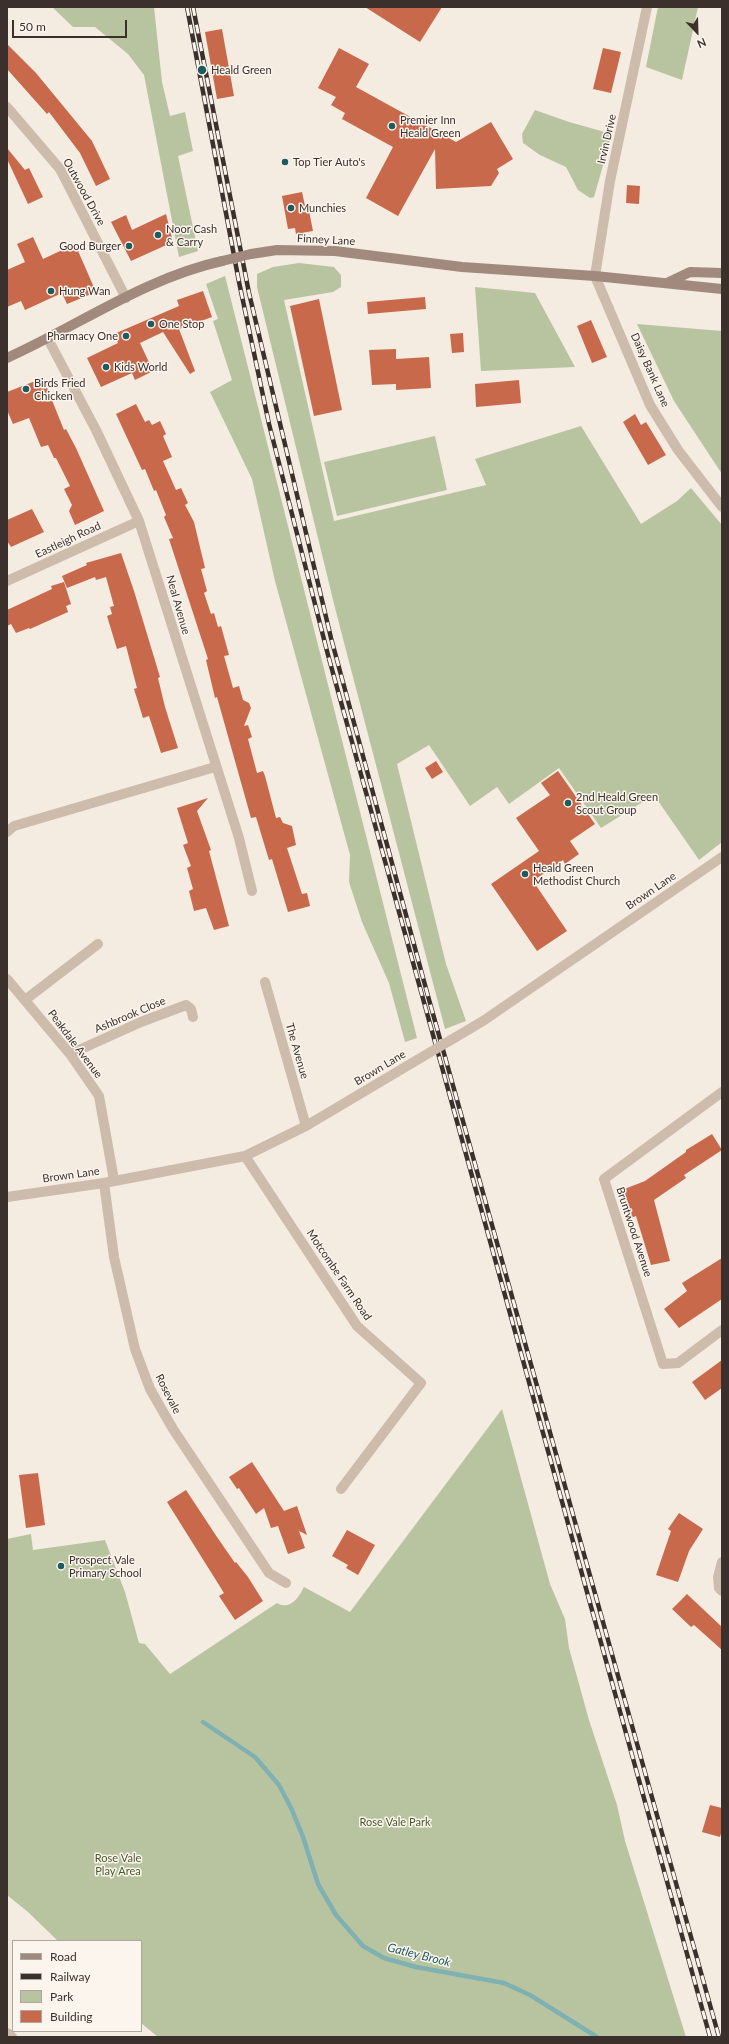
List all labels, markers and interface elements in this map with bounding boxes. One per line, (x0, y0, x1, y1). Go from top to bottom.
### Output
scale bar (14, 12, 129, 38)
north arrow (677, 12, 717, 52)
text: 50 m (19, 19, 46, 34)
text: N (695, 36, 708, 51)
place label: Heald Green (211, 63, 272, 77)
marker: Heald Green (196, 64, 208, 76)
place label: Premier Inn Heald Green (400, 113, 461, 139)
street label: Irvin Drive (595, 113, 619, 165)
marker: Premier Inn Heald Green (387, 121, 397, 131)
place label: Top Tier Auto's (293, 155, 365, 169)
street label: Outwood Drive (60, 156, 108, 228)
marker: Top Tier Auto's (280, 157, 290, 167)
place label: Munchies (299, 201, 346, 215)
marker: Munchies (286, 203, 296, 213)
place label: Noor Cash & Carry (166, 222, 217, 248)
marker: Noor Cash & Carry (153, 230, 163, 240)
street label: Finney Lane (297, 232, 355, 248)
place label: Good Burger (59, 239, 121, 253)
marker: Good Burger (124, 241, 134, 251)
place label: Hung Wan (59, 284, 110, 298)
marker: Hung Wan (46, 286, 56, 296)
place label: One Stop (159, 317, 204, 331)
marker: One Stop (146, 319, 156, 329)
place label: Pharmacy One (47, 329, 118, 343)
marker: Pharmacy One (121, 331, 131, 341)
street label: Daisy Bank Lane (628, 331, 672, 409)
place label: Kids World (114, 360, 167, 374)
marker: Kids World (101, 362, 111, 372)
place label: Birds Fried Chicken (34, 376, 86, 402)
marker: Birds Fried Chicken (21, 384, 31, 394)
street label: Eastleigh Road (33, 519, 103, 561)
street label: Neal Avenue (163, 574, 193, 636)
place label: 2nd Heald Green Scout Group (576, 790, 658, 816)
marker: 2nd Heald Green Scout Group (563, 798, 573, 808)
place label: Heald Green Methodist Church (533, 861, 620, 887)
marker: Heald Green Methodist Church (520, 869, 530, 879)
street label: Brown Lane (623, 869, 679, 913)
street label: Ashbrook Close (92, 994, 168, 1036)
street label: Peakdale Avenue (45, 1007, 105, 1081)
street label: The Avenue (283, 1022, 311, 1080)
street label: Brown Lane (352, 1048, 408, 1088)
street label: Brown Lane (42, 1164, 100, 1186)
street label: Bruntwood Avenue (613, 1185, 655, 1279)
street label: Motcombe Farm Road (304, 1227, 374, 1323)
street label: Rosevale (152, 1372, 184, 1416)
place label: Prospect Vale Primary School (69, 1553, 142, 1579)
marker: Prospect Vale Primary School (56, 1561, 66, 1571)
park label: Rose Vale Park (360, 1815, 430, 1829)
park label: Rose Vale Play Area (95, 1851, 141, 1877)
legend (12, 1940, 142, 2032)
water label: Gatley Brook (386, 1940, 452, 1970)
text: Road (50, 1949, 77, 1964)
text: Railway (50, 1969, 90, 1984)
text: Park (50, 1989, 73, 2004)
text: Building (50, 2009, 93, 2024)

